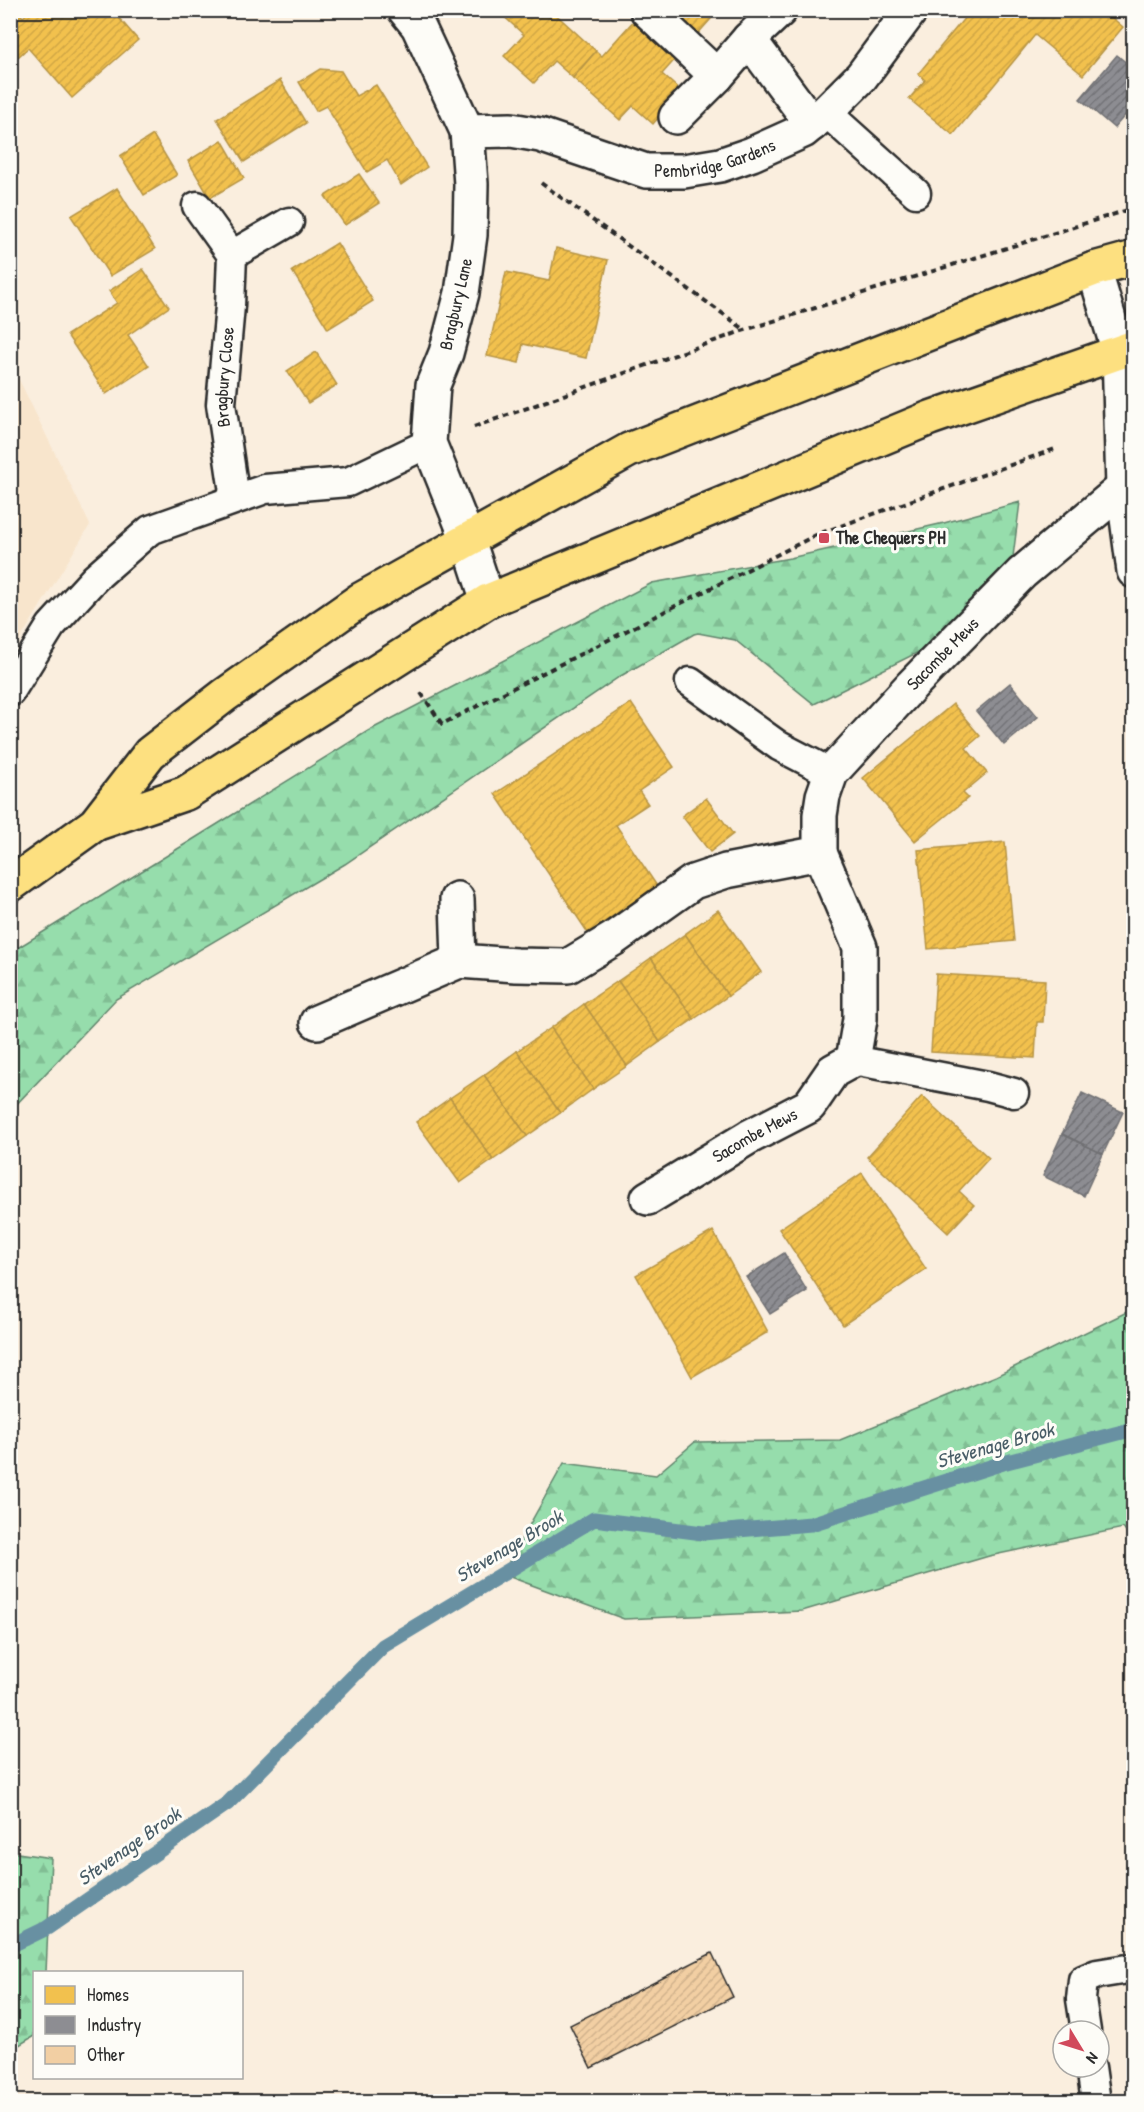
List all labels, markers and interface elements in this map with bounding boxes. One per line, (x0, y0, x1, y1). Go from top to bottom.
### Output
street label: Pembridge Gardens (654, 132, 779, 183)
street label: Bragbury Lane (433, 256, 478, 352)
street label: Bragbury Close (208, 326, 240, 429)
place label: The Chequers PH (835, 525, 946, 551)
marker: The Chequers PH (817, 531, 831, 545)
street label: Sacombe Mews (901, 611, 984, 696)
street label: Sacombe Mews (707, 1101, 802, 1168)
water label: Stevenage Brook (933, 1414, 1058, 1475)
water label: Stevenage Brook (450, 1502, 569, 1589)
water label: Stevenage Brook (72, 1799, 188, 1892)
legend (33, 1971, 243, 2079)
text: Homes (87, 1982, 129, 2007)
text: Industry (87, 2012, 142, 2037)
north arrow (1051, 2019, 1111, 2079)
text: Other (87, 2042, 125, 2067)
text: N (1081, 2048, 1104, 2069)

